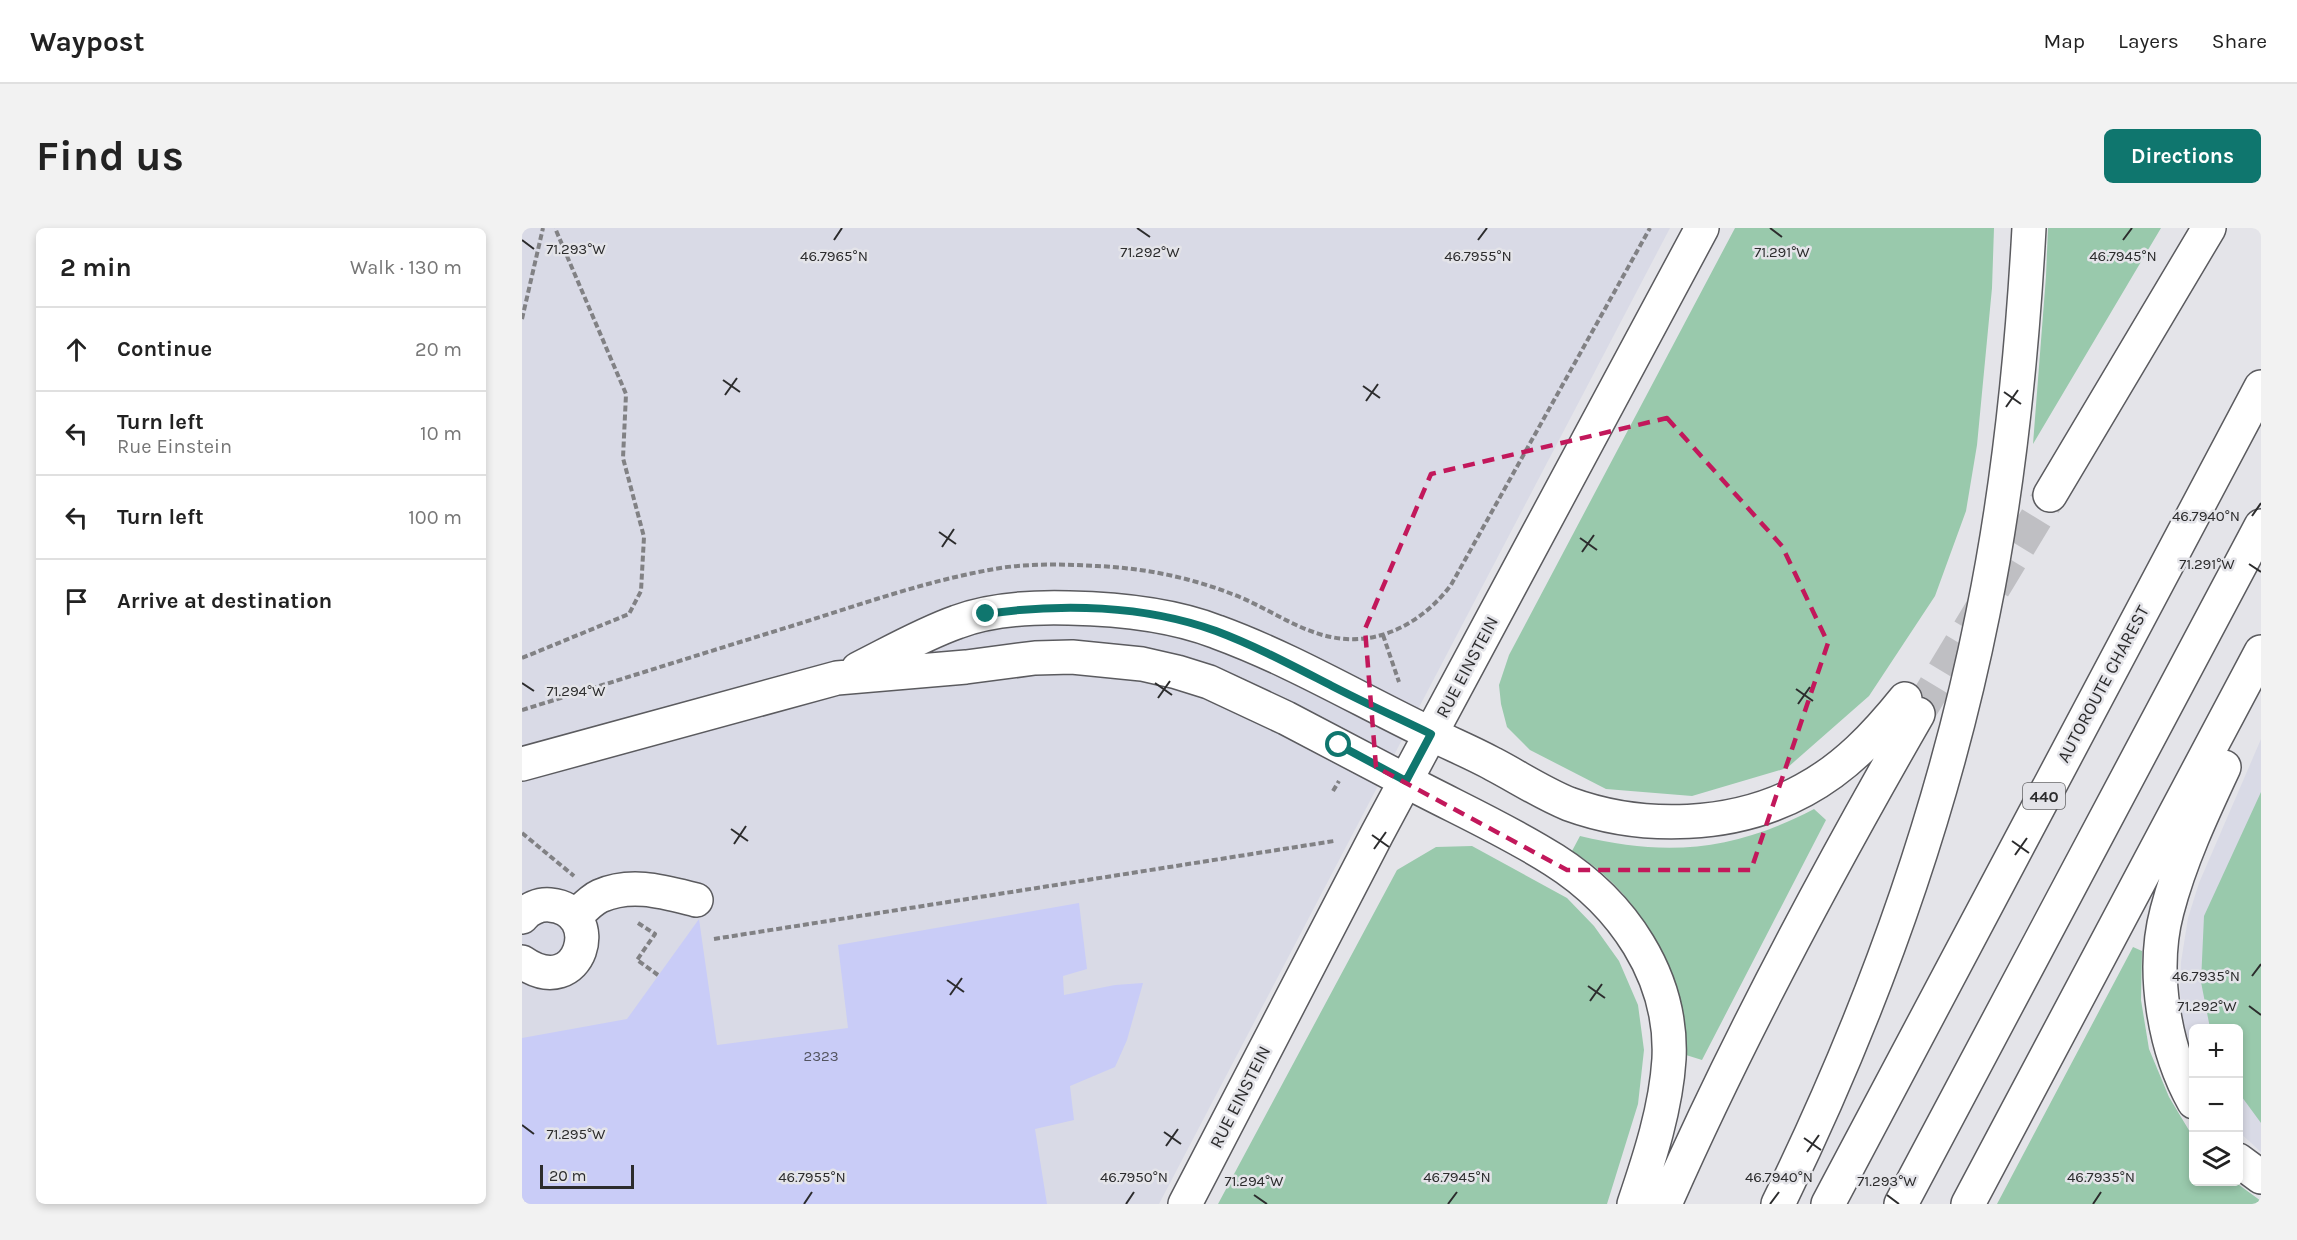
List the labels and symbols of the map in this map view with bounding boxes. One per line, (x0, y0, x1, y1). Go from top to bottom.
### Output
text: 71.293°W (546, 240, 606, 258)
text: 71.292°W (1120, 243, 1180, 261)
text: 71.291°W (1754, 243, 1810, 261)
text: 46.7965°N (800, 247, 868, 265)
text: 46.7955°N (1444, 247, 1512, 265)
text: 46.7945°N (2089, 247, 2157, 265)
text: 46.7940°N (2172, 507, 2240, 525)
text: 71.291°W (2179, 555, 2235, 573)
route end (972, 600, 998, 626)
street label: AUTOROUTE CHAREST (2052, 602, 2154, 766)
street label: RUE EINSTEIN (1431, 612, 1503, 722)
text: 71.294°W (547, 682, 606, 700)
route start (1325, 731, 1351, 757)
road number: 440 (2023, 783, 2065, 809)
text: 46.7935°N (2172, 967, 2240, 985)
text: 71.292°W (2177, 997, 2237, 1015)
street label: RUE EINSTEIN (1205, 1042, 1275, 1152)
house number: 2323 (803, 1047, 839, 1065)
text: 71.295°W (546, 1125, 606, 1143)
scale bar (540, 1162, 634, 1190)
text: 46.7955°N (778, 1168, 846, 1186)
text: 46.7950°N (1100, 1168, 1168, 1186)
text: 46.7945°N (1423, 1168, 1491, 1186)
text: 46.7940°N (1745, 1168, 1813, 1186)
text: 46.7935°N (2067, 1168, 2135, 1186)
text: 71.294°W (1225, 1172, 1284, 1190)
text: 71.293°W (1857, 1172, 1917, 1190)

